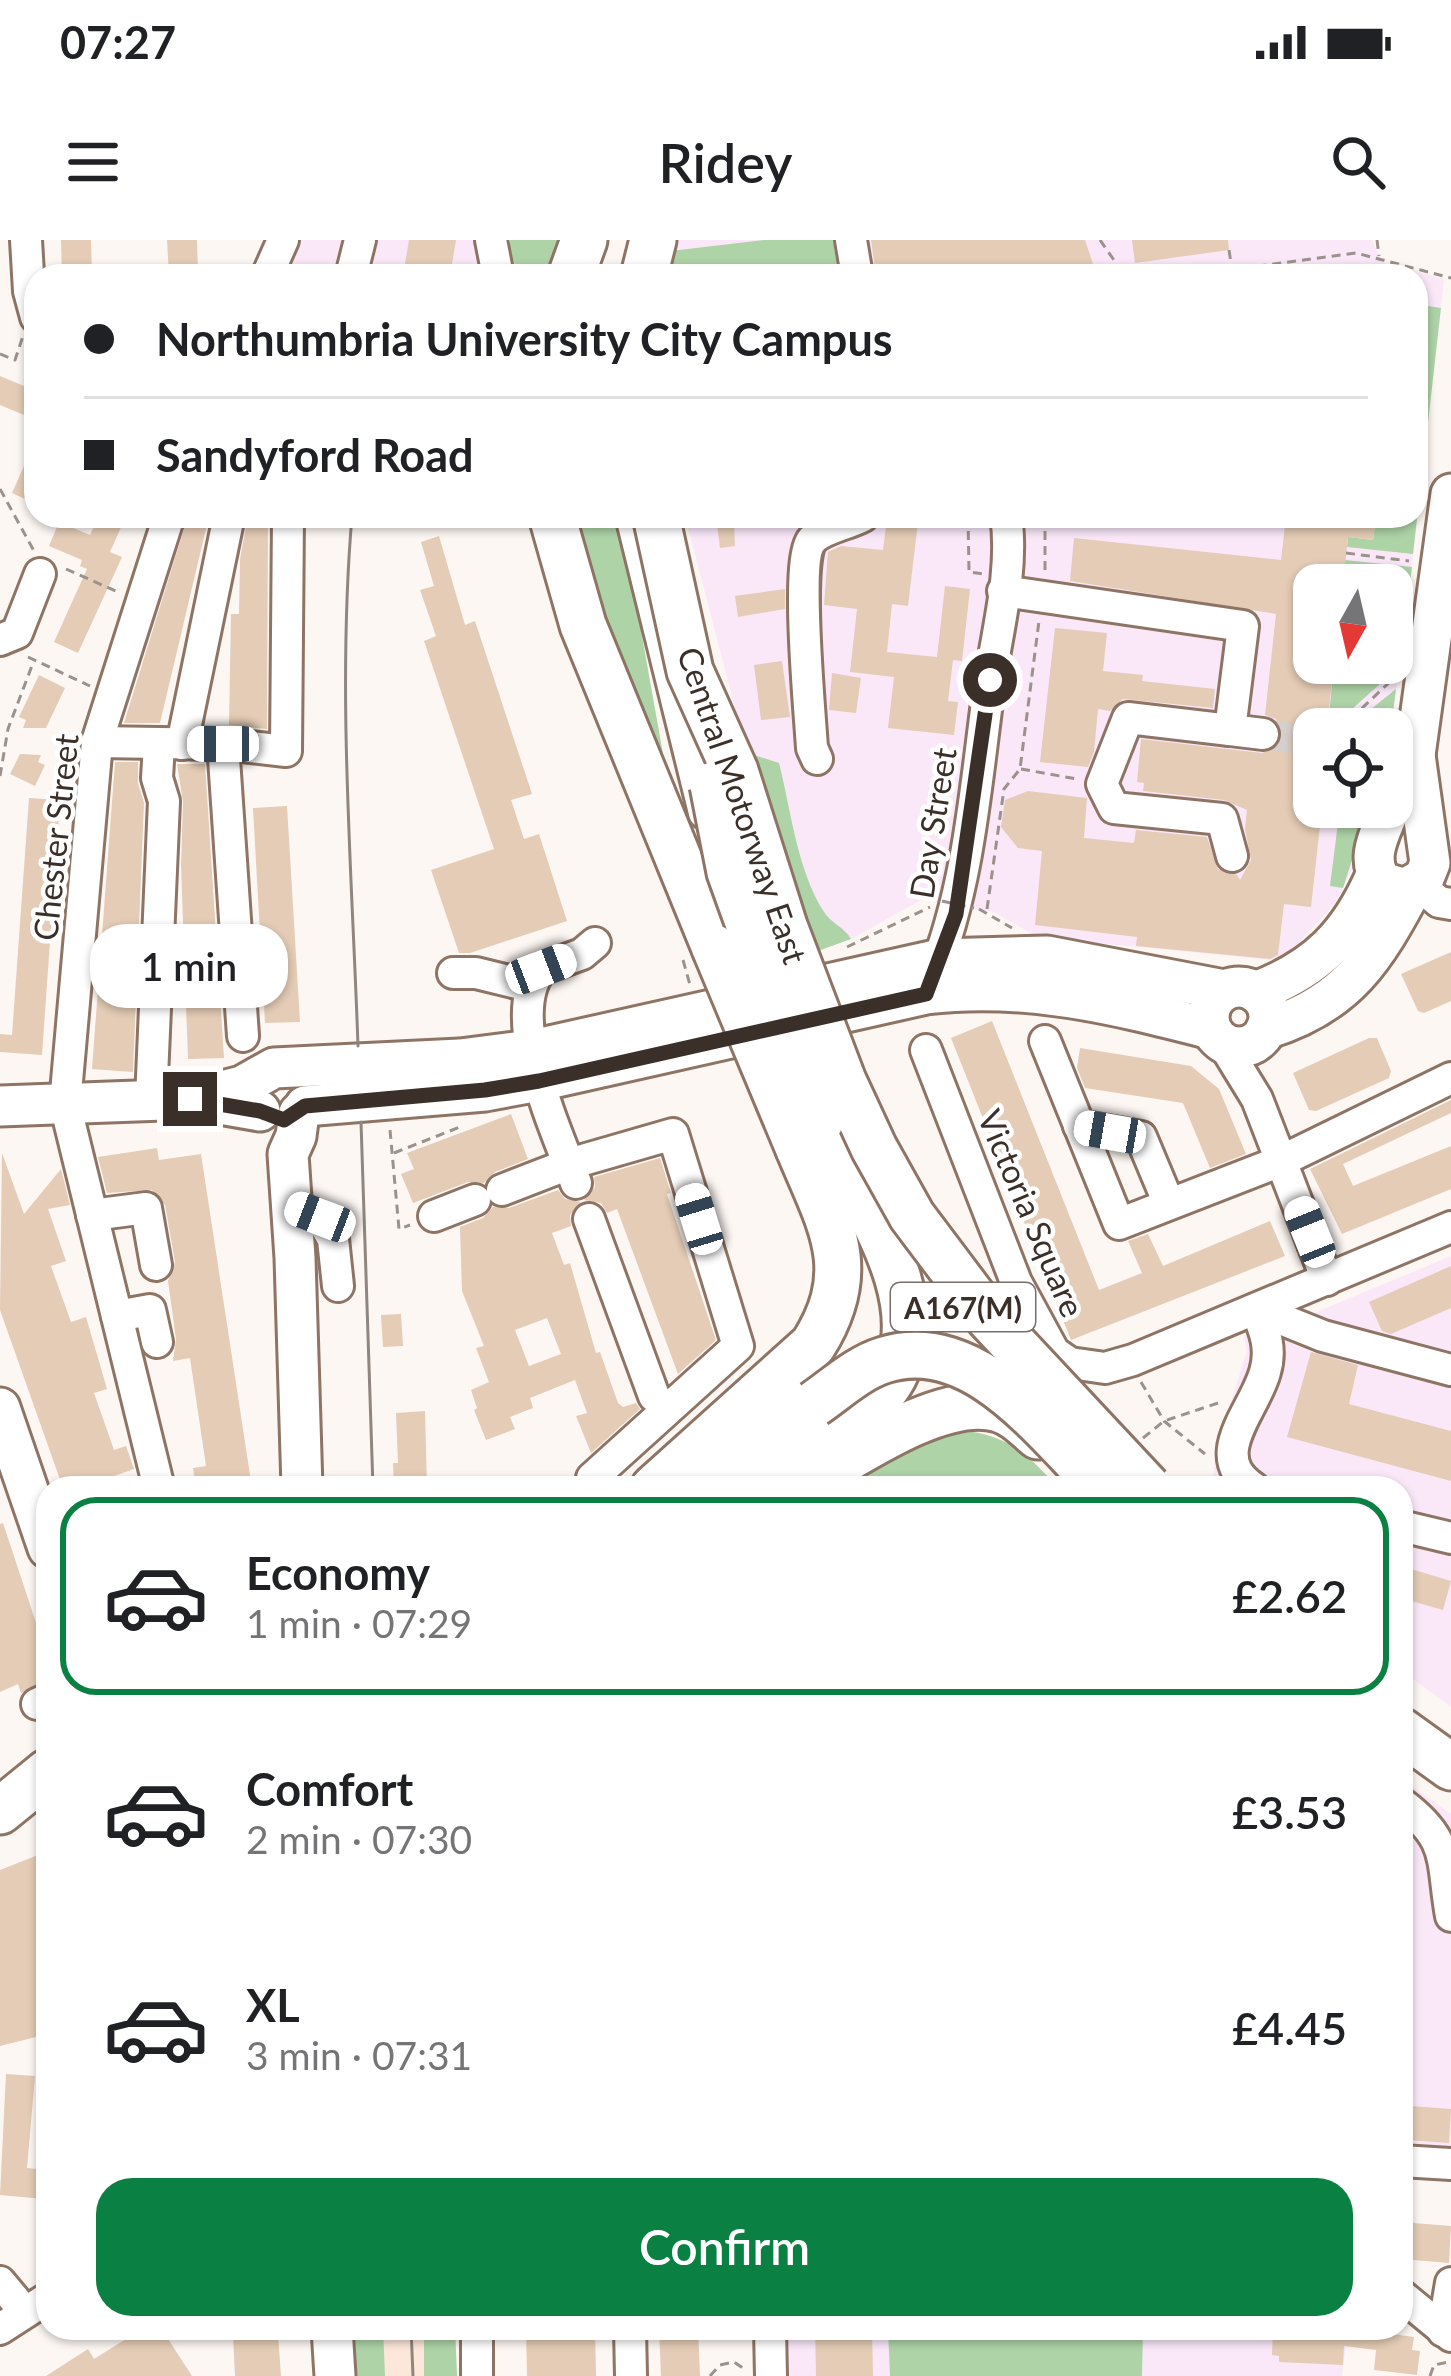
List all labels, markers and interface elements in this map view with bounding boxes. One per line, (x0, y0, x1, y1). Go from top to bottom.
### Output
text: 07:27 (60, 15, 176, 69)
icon: menu (60, 129, 126, 195)
icon: search (1325, 129, 1391, 195)
text: Ridey (659, 130, 792, 195)
text: Northumbria University City Campus (156, 312, 893, 366)
text: Sandyford Road (156, 428, 474, 482)
north arrow (1293, 564, 1413, 684)
map controls (1293, 564, 1413, 828)
street label: Central Motorway East (670, 641, 816, 969)
route start (963, 653, 1017, 707)
button: locate (1293, 708, 1413, 828)
car (187, 726, 259, 762)
street label: Chester Street (24, 731, 86, 943)
street label: Day Street (900, 745, 964, 901)
callout: 1 min (91, 925, 289, 1009)
car (501, 939, 581, 999)
text: 1 min (141, 943, 237, 989)
route end (163, 1072, 217, 1126)
street label: Victoria Square (970, 1103, 1094, 1323)
car (1071, 1108, 1149, 1156)
car (671, 1179, 727, 1259)
car (280, 1187, 360, 1247)
car (1280, 1192, 1340, 1272)
road number: A167(M) (891, 1283, 1035, 1331)
icon: car (102, 1542, 210, 1650)
text: Economy (246, 1546, 430, 1600)
text: £2.62 (1232, 1569, 1347, 1623)
text: 1 min · 07:29 (246, 1600, 472, 1646)
icon: car (102, 1758, 210, 1866)
text: Comfort (246, 1762, 413, 1816)
text: £3.53 (1232, 1785, 1347, 1839)
text: 2 min · 07:30 (246, 1816, 472, 1862)
icon: car (102, 1974, 210, 2082)
text: XL (246, 1978, 300, 2032)
text: £4.45 (1232, 2001, 1347, 2055)
text: 3 min · 07:31 (246, 2032, 472, 2078)
button: Confirm (96, 2178, 1353, 2316)

